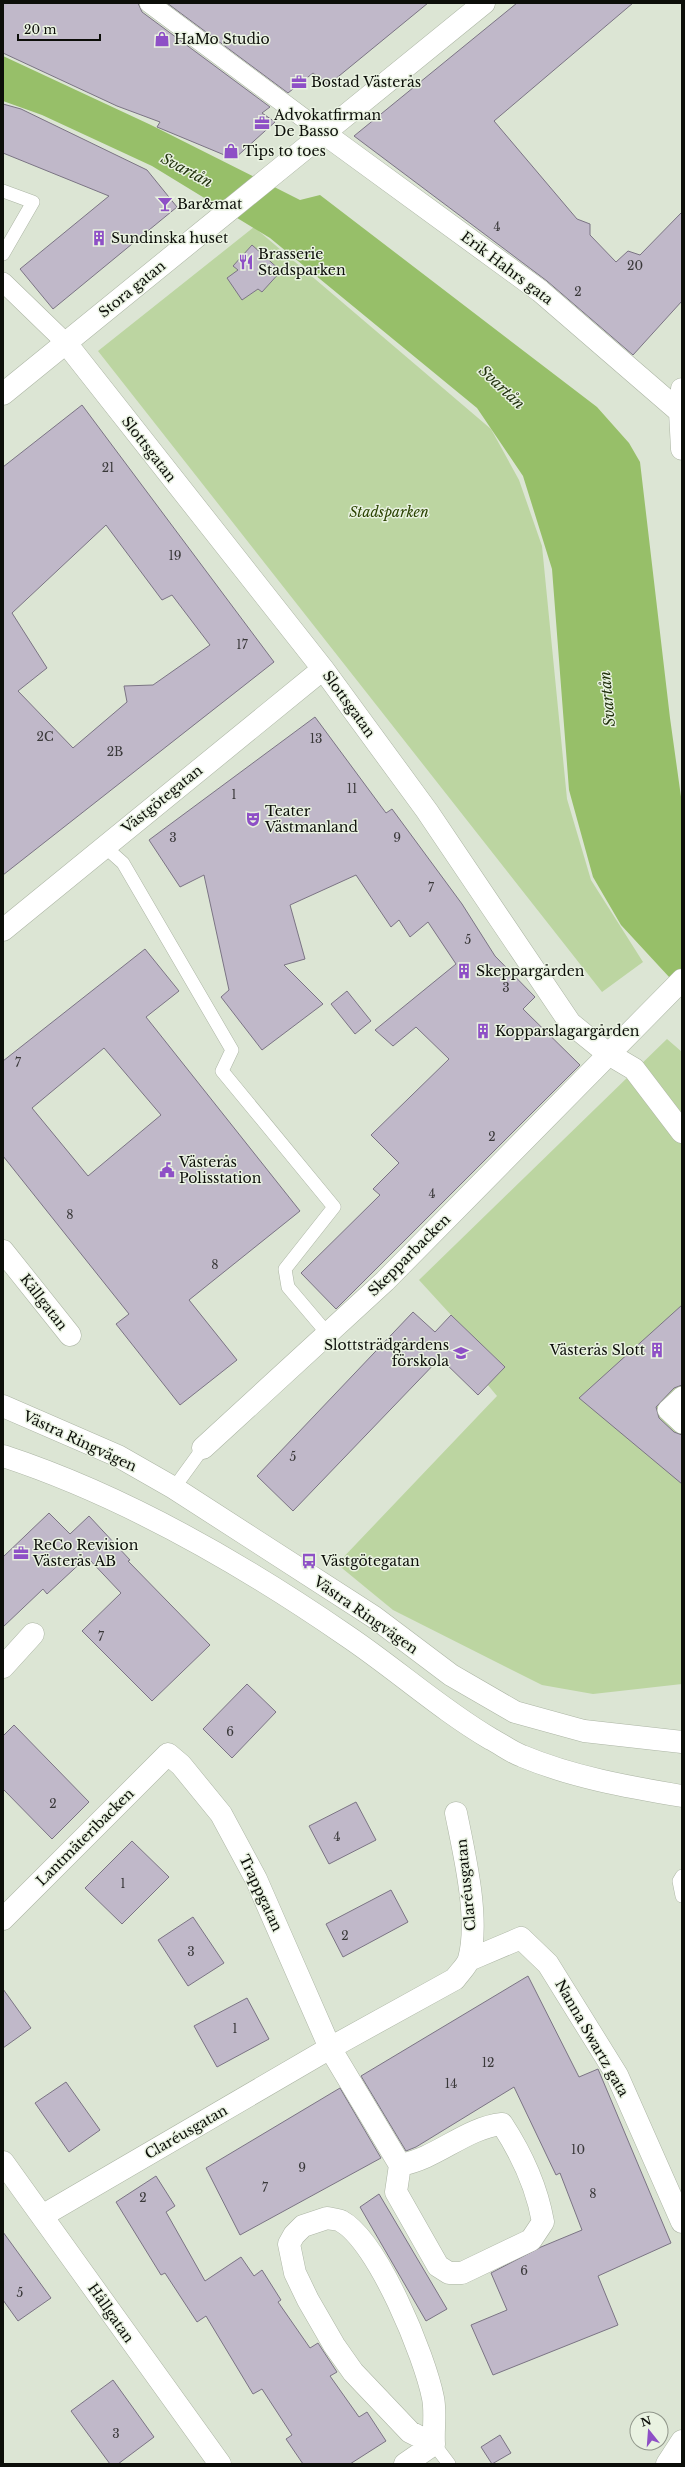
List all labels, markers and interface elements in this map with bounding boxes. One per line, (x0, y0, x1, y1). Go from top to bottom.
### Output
scale bar (18, 16, 100, 42)
text: 20 m (24, 22, 56, 37)
shop icon: HaMo Studio (153, 30, 171, 48)
place label: HaMo Studio (174, 30, 270, 48)
office icon: Bostad Västerås (290, 73, 308, 91)
place label: Bostad Västerås (311, 73, 421, 91)
place label: Advokatfirman De Basso (273, 106, 382, 140)
office icon: Advokatfirman De Basso (253, 114, 271, 132)
shop icon: Tips to toes (222, 142, 240, 160)
place label: Tips to toes (243, 142, 326, 160)
water label: Svartån (158, 148, 216, 192)
bar icon: Bar&mat (156, 195, 174, 213)
place label: Bar&mat (177, 195, 243, 213)
house number: 4 (493, 219, 501, 234)
street label: Erik Hahrs gata (457, 228, 557, 309)
building icon: Sundinska huset (90, 229, 108, 247)
place label: Sundinska huset (111, 229, 229, 247)
place label: Brasserie Stadsparken (258, 245, 346, 279)
restaurant icon: Brasserie Stadsparken (237, 253, 255, 271)
street label: Stora gatan (95, 256, 169, 321)
house number: 20 (627, 258, 643, 273)
house number: 2 (574, 284, 582, 299)
water label: Svartån (475, 361, 529, 413)
street label: Slottsgatan (118, 413, 180, 486)
house number: 21 (102, 460, 114, 475)
park label: Stadsparken (349, 503, 429, 521)
house number: 19 (168, 548, 182, 563)
house number: 17 (236, 637, 249, 652)
street label: Slottsgatan (319, 667, 380, 741)
water label: Svartån (595, 670, 619, 728)
house number: 2C (36, 729, 54, 744)
house number: 13 (310, 731, 322, 746)
house number: 2B (107, 744, 123, 759)
street label: Västgötegatan (117, 761, 206, 838)
house number: 11 (347, 781, 357, 796)
house number: 1 (231, 787, 237, 802)
place label: Teater Västmanland (264, 802, 359, 836)
theatre icon: Teater Västmanland (244, 810, 262, 828)
house number: 3 (169, 830, 177, 845)
house number: 9 (393, 830, 401, 845)
house number: 7 (428, 880, 435, 895)
house number: 5 (465, 932, 472, 947)
building icon: Skeppargården (455, 962, 473, 980)
place label: Skeppargården (476, 962, 585, 980)
house number: 3 (502, 980, 510, 995)
building icon: Kopparslagargården (474, 1022, 492, 1040)
place label: Kopparslagargården (495, 1022, 640, 1040)
house number: 7 (15, 1055, 22, 1070)
house number: 2 (488, 1129, 496, 1144)
place label: Västerås Polisstation (178, 1153, 262, 1187)
public building icon: Västerås Polisstation (158, 1161, 176, 1179)
house number: 4 (428, 1186, 436, 1201)
house number: 8 (66, 1207, 74, 1222)
street label: Skepparbacken (364, 1210, 454, 1300)
house number: 8 (211, 1257, 219, 1272)
street label: Källgatan (16, 1270, 72, 1334)
place label: Slottsträdgårdens förskola (324, 1336, 449, 1370)
place label: Västerås Slott (549, 1341, 646, 1359)
building icon: Västerås Slott (648, 1341, 666, 1359)
school or university icon: Slottsträdgårdens förskola (452, 1344, 470, 1362)
street label: Västra Ringvägen (19, 1406, 140, 1475)
house number: 5 (290, 1449, 297, 1464)
place label: ReCo Revision Västerås AB (32, 1536, 139, 1570)
office icon: ReCo Revision Västerås AB (12, 1544, 30, 1562)
bus stop icon: Västgötegatan (300, 1552, 318, 1570)
place label: Västgötegatan (320, 1552, 420, 1570)
street label: Västra Ringvägen (309, 1572, 422, 1658)
house number: 7 (98, 1629, 105, 1644)
house number: 6 (226, 1724, 234, 1739)
street label: Lantmäteribacken (32, 1784, 138, 1890)
house number: 2 (49, 1796, 57, 1811)
house number: 4 (333, 1829, 341, 1844)
street label: Claréusgatan (452, 1838, 480, 1932)
street label: Trappgatan (235, 1852, 287, 1935)
house number: 1 (120, 1876, 126, 1891)
house number: 2 (341, 1928, 349, 1943)
house number: 3 (187, 1944, 195, 1959)
street label: Nanna Swartz gata (551, 1976, 633, 2100)
house number: 1 (232, 2021, 238, 2036)
house number: 12 (482, 2055, 494, 2070)
house number: 14 (445, 2076, 457, 2091)
street label: Claréusgatan (141, 2101, 231, 2163)
house number: 10 (571, 2142, 585, 2157)
house number: 9 (298, 2160, 306, 2175)
house number: 7 (262, 2180, 269, 2195)
house number: 8 (589, 2186, 597, 2201)
house number: 2 (139, 2190, 147, 2205)
house number: 6 (520, 2263, 528, 2278)
street label: Hållgatan (84, 2280, 138, 2347)
house number: 5 (17, 2285, 24, 2300)
north arrow (629, 2411, 669, 2451)
text: N (639, 2413, 654, 2430)
house number: 3 (112, 2426, 120, 2441)

